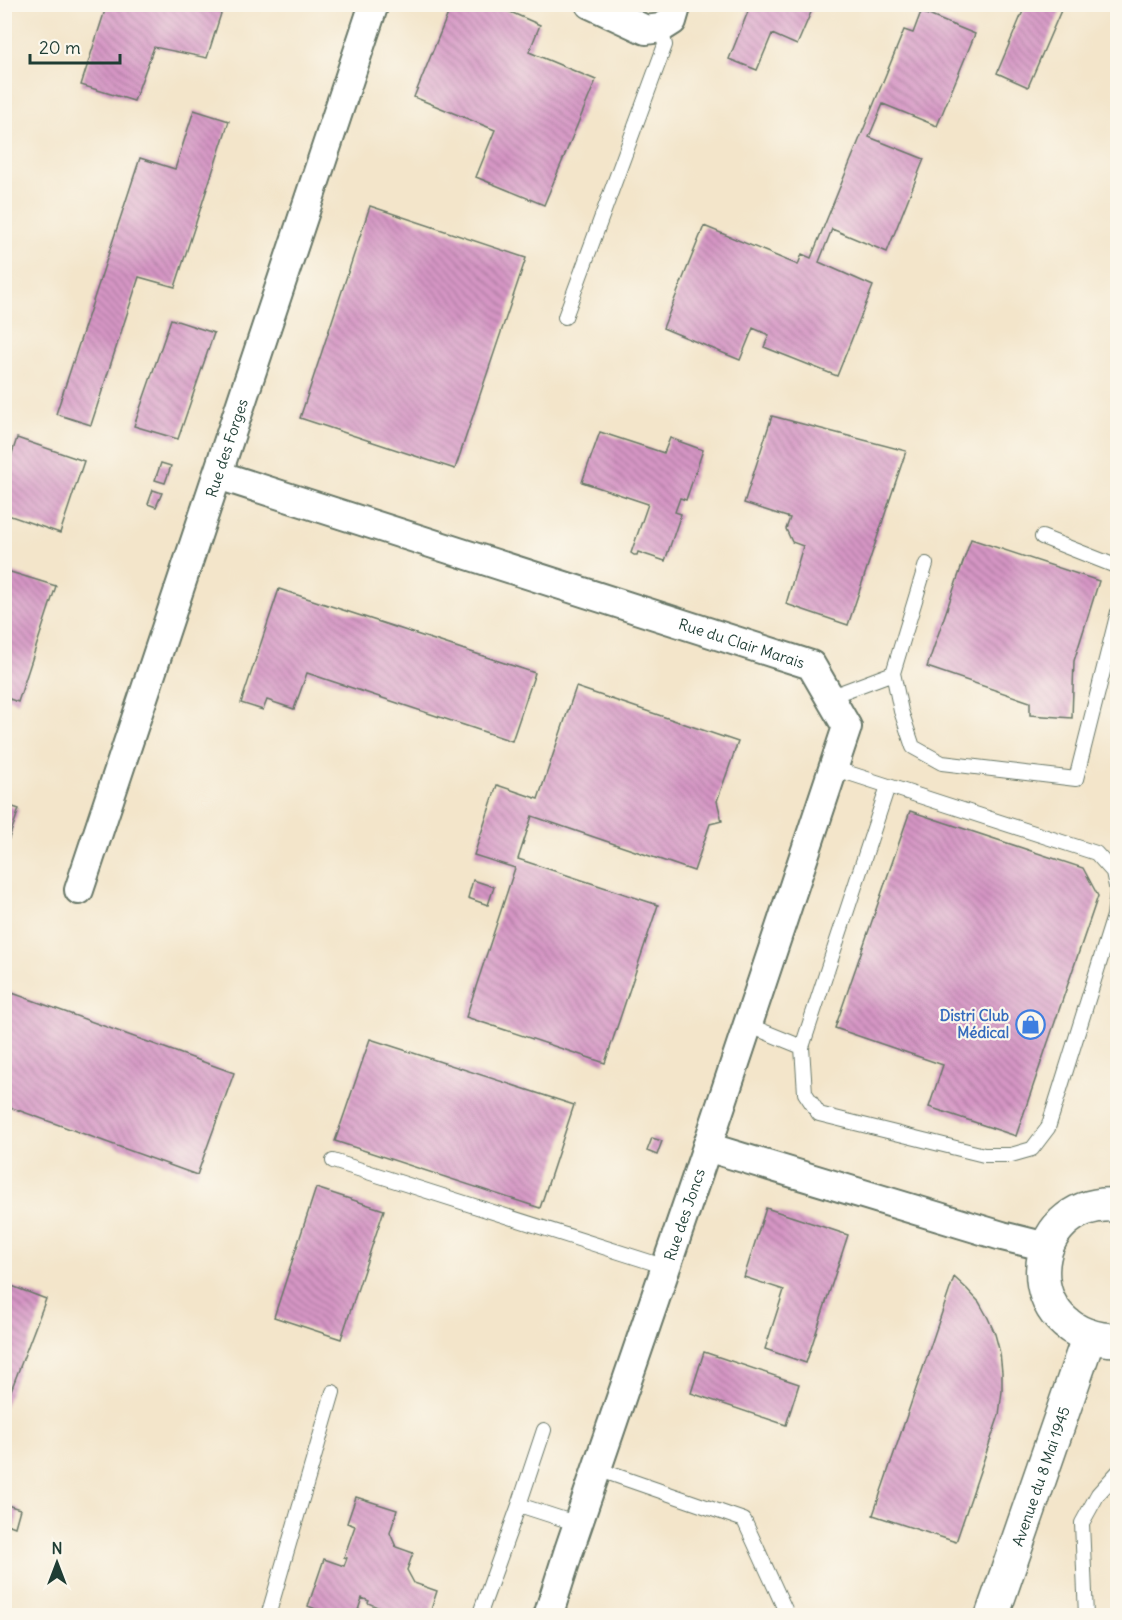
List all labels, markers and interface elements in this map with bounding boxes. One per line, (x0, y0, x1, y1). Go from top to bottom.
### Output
scale bar (30, 27, 120, 65)
text: 20 m (39, 36, 81, 59)
street label: Rue des Forges (201, 396, 251, 500)
street label: Rue du Clair Marais (676, 614, 807, 672)
place label: Distri Club Médical (940, 1006, 1009, 1042)
shop icon: Distri Club Médical (1014, 1008, 1046, 1040)
street label: Rue des Joncs (659, 1166, 709, 1263)
street label: Avenue du 8 Mai 1945 (1007, 1404, 1073, 1549)
north arrow (27, 1533, 87, 1593)
text: N (51, 1538, 63, 1558)

